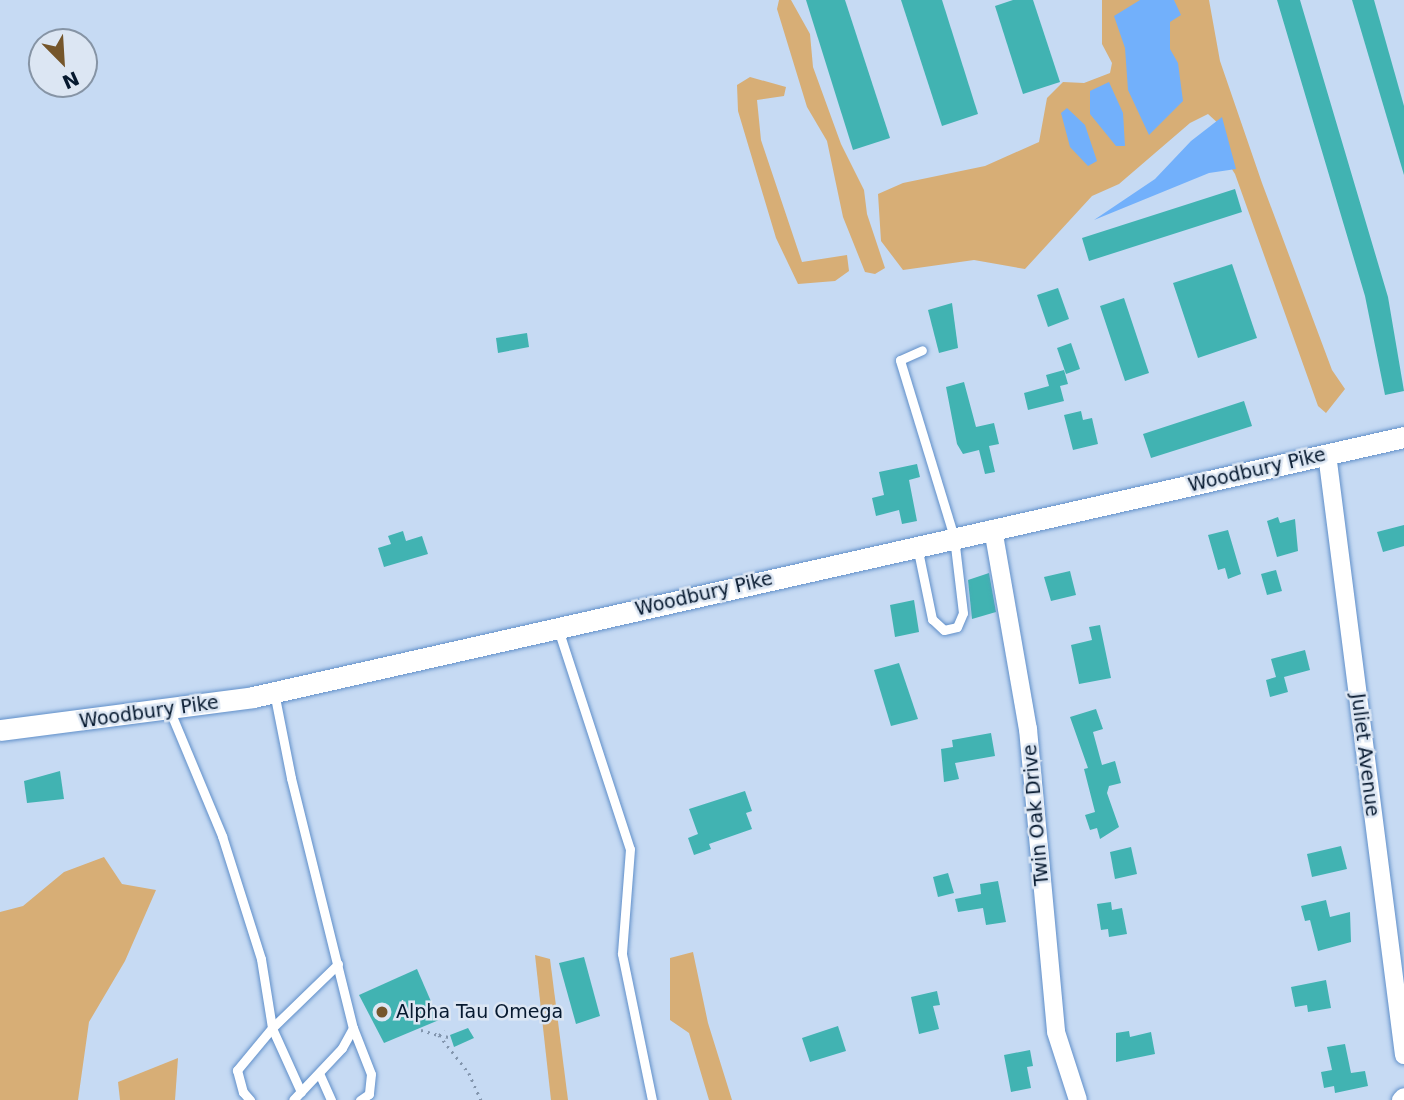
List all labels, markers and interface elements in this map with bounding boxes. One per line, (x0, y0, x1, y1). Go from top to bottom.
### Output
north arrow (28, 28, 98, 98)
text: N (59, 67, 82, 94)
street label: Woodbury Pike (1186, 443, 1328, 497)
street label: Woodbury Pike (633, 567, 775, 621)
street label: Woodbury Pike (78, 691, 220, 733)
street label: Juliet Avenue (1346, 692, 1384, 818)
street label: Twin Oak Drive (1018, 743, 1054, 887)
place label: Alpha Tau Omega (396, 1001, 563, 1023)
marker: Alpha Tau Omega (374, 1004, 390, 1020)

